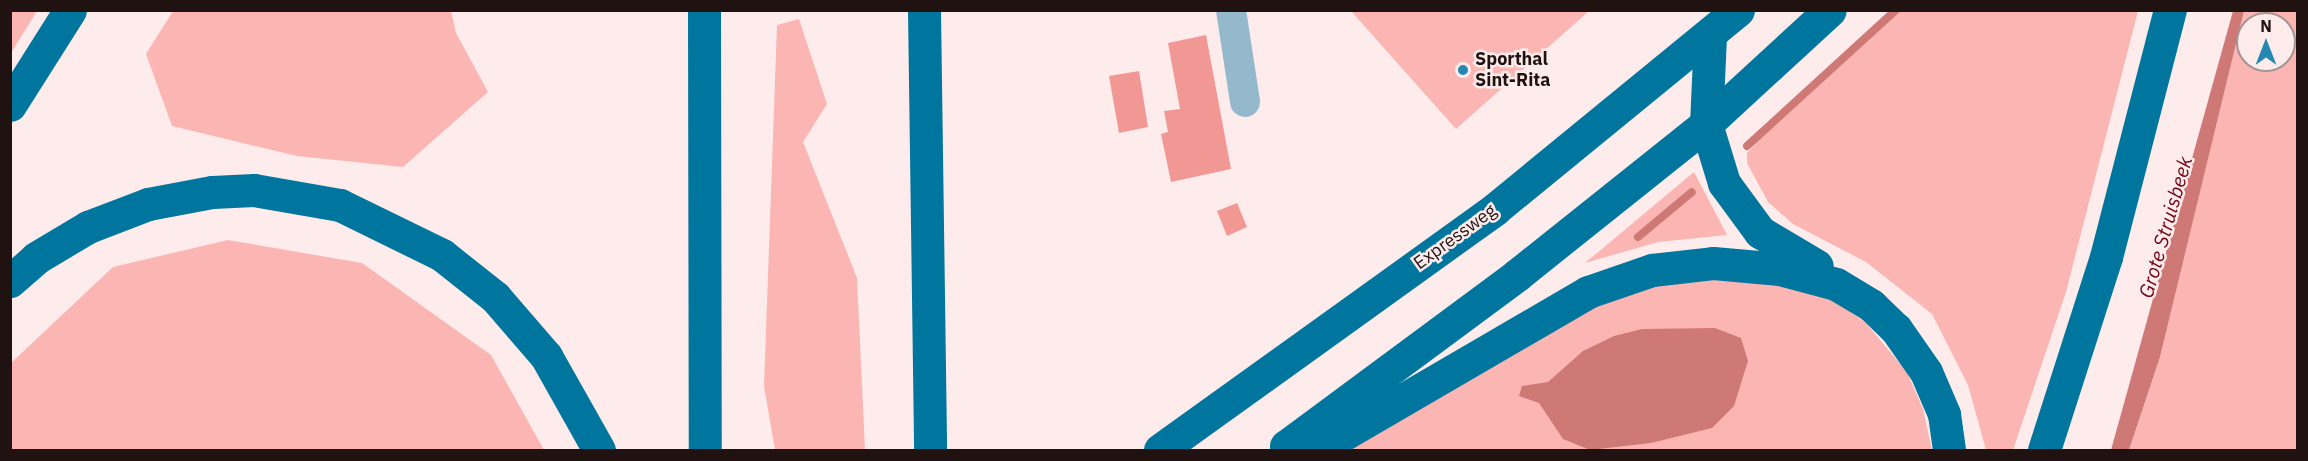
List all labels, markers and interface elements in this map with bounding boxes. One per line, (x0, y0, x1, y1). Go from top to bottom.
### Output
north arrow (2236, 12, 2296, 72)
text: N (2260, 16, 2272, 36)
place label: Sporthal Sint-Rita (1475, 49, 1550, 92)
marker: Sporthal Sint-Rita (1456, 63, 1470, 77)
water label: Grote Struisbeek (2133, 154, 2197, 300)
street label: Expressweg (1409, 200, 1501, 274)

